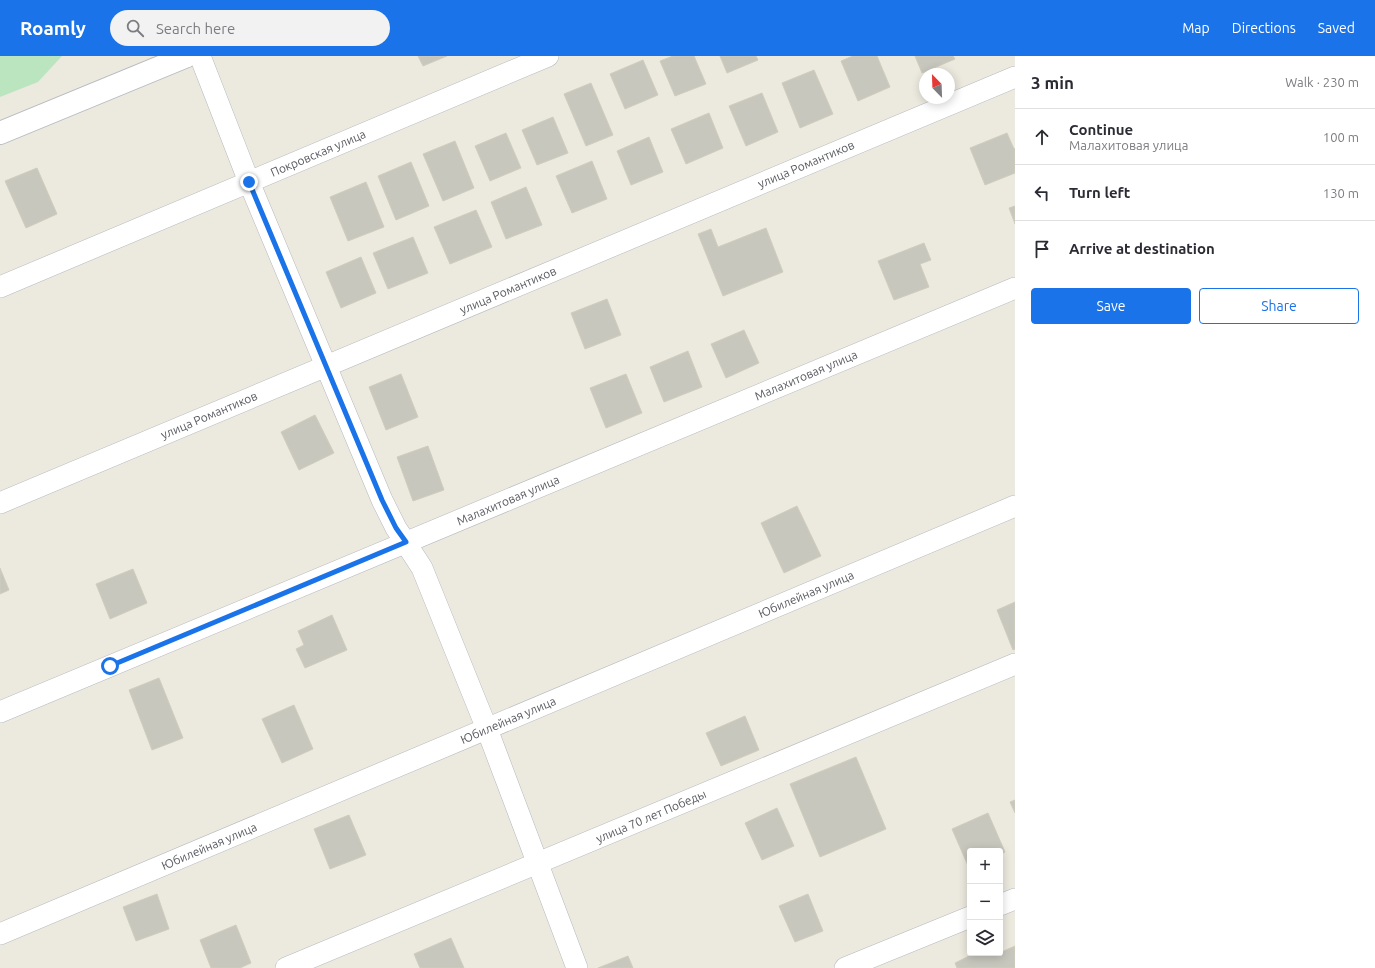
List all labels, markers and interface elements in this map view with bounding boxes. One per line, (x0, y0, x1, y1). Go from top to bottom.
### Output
search box (110, 10, 390, 46)
text: Roamly (20, 17, 86, 39)
icon: search (124, 17, 146, 39)
text: Search here (156, 20, 235, 37)
text: Map (1182, 20, 1210, 36)
text: Directions (1232, 20, 1296, 36)
text: Saved (1318, 20, 1355, 36)
north arrow (919, 68, 955, 104)
text: 3 min (1031, 73, 1074, 92)
text: Walk · 230 m (1285, 75, 1359, 89)
text: Continue (1069, 121, 1133, 138)
icon: ahead (1031, 126, 1053, 148)
street label: Покровская улица (268, 127, 368, 179)
text: 100 m (1323, 130, 1359, 144)
street label: улица Романтиков (756, 138, 856, 190)
text: Малахитовая улица (1069, 138, 1188, 152)
route end (240, 173, 258, 191)
icon: left (1031, 182, 1053, 204)
text: Turn left (1069, 184, 1130, 201)
text: 130 m (1323, 186, 1359, 200)
icon: arrive (1031, 238, 1053, 260)
text: Arrive at destination (1069, 240, 1215, 257)
street label: улица Романтиков (458, 264, 558, 316)
button: Save (1031, 288, 1191, 324)
button: Share (1199, 288, 1359, 324)
street label: Малахитовая улица (753, 347, 859, 403)
street label: улица Романтиков (159, 389, 259, 441)
street label: Малахитовая улица (455, 472, 561, 528)
street label: Юбилейная улица (756, 568, 856, 620)
route start (101, 657, 119, 675)
street label: Юбилейная улица (458, 694, 558, 746)
street label: улица 70 лет Победы (594, 787, 708, 845)
street label: Юбилейная улица (159, 820, 259, 872)
map controls (967, 848, 1003, 956)
button: + (967, 848, 1003, 884)
button: − (967, 884, 1003, 920)
button: layers (967, 920, 1003, 956)

